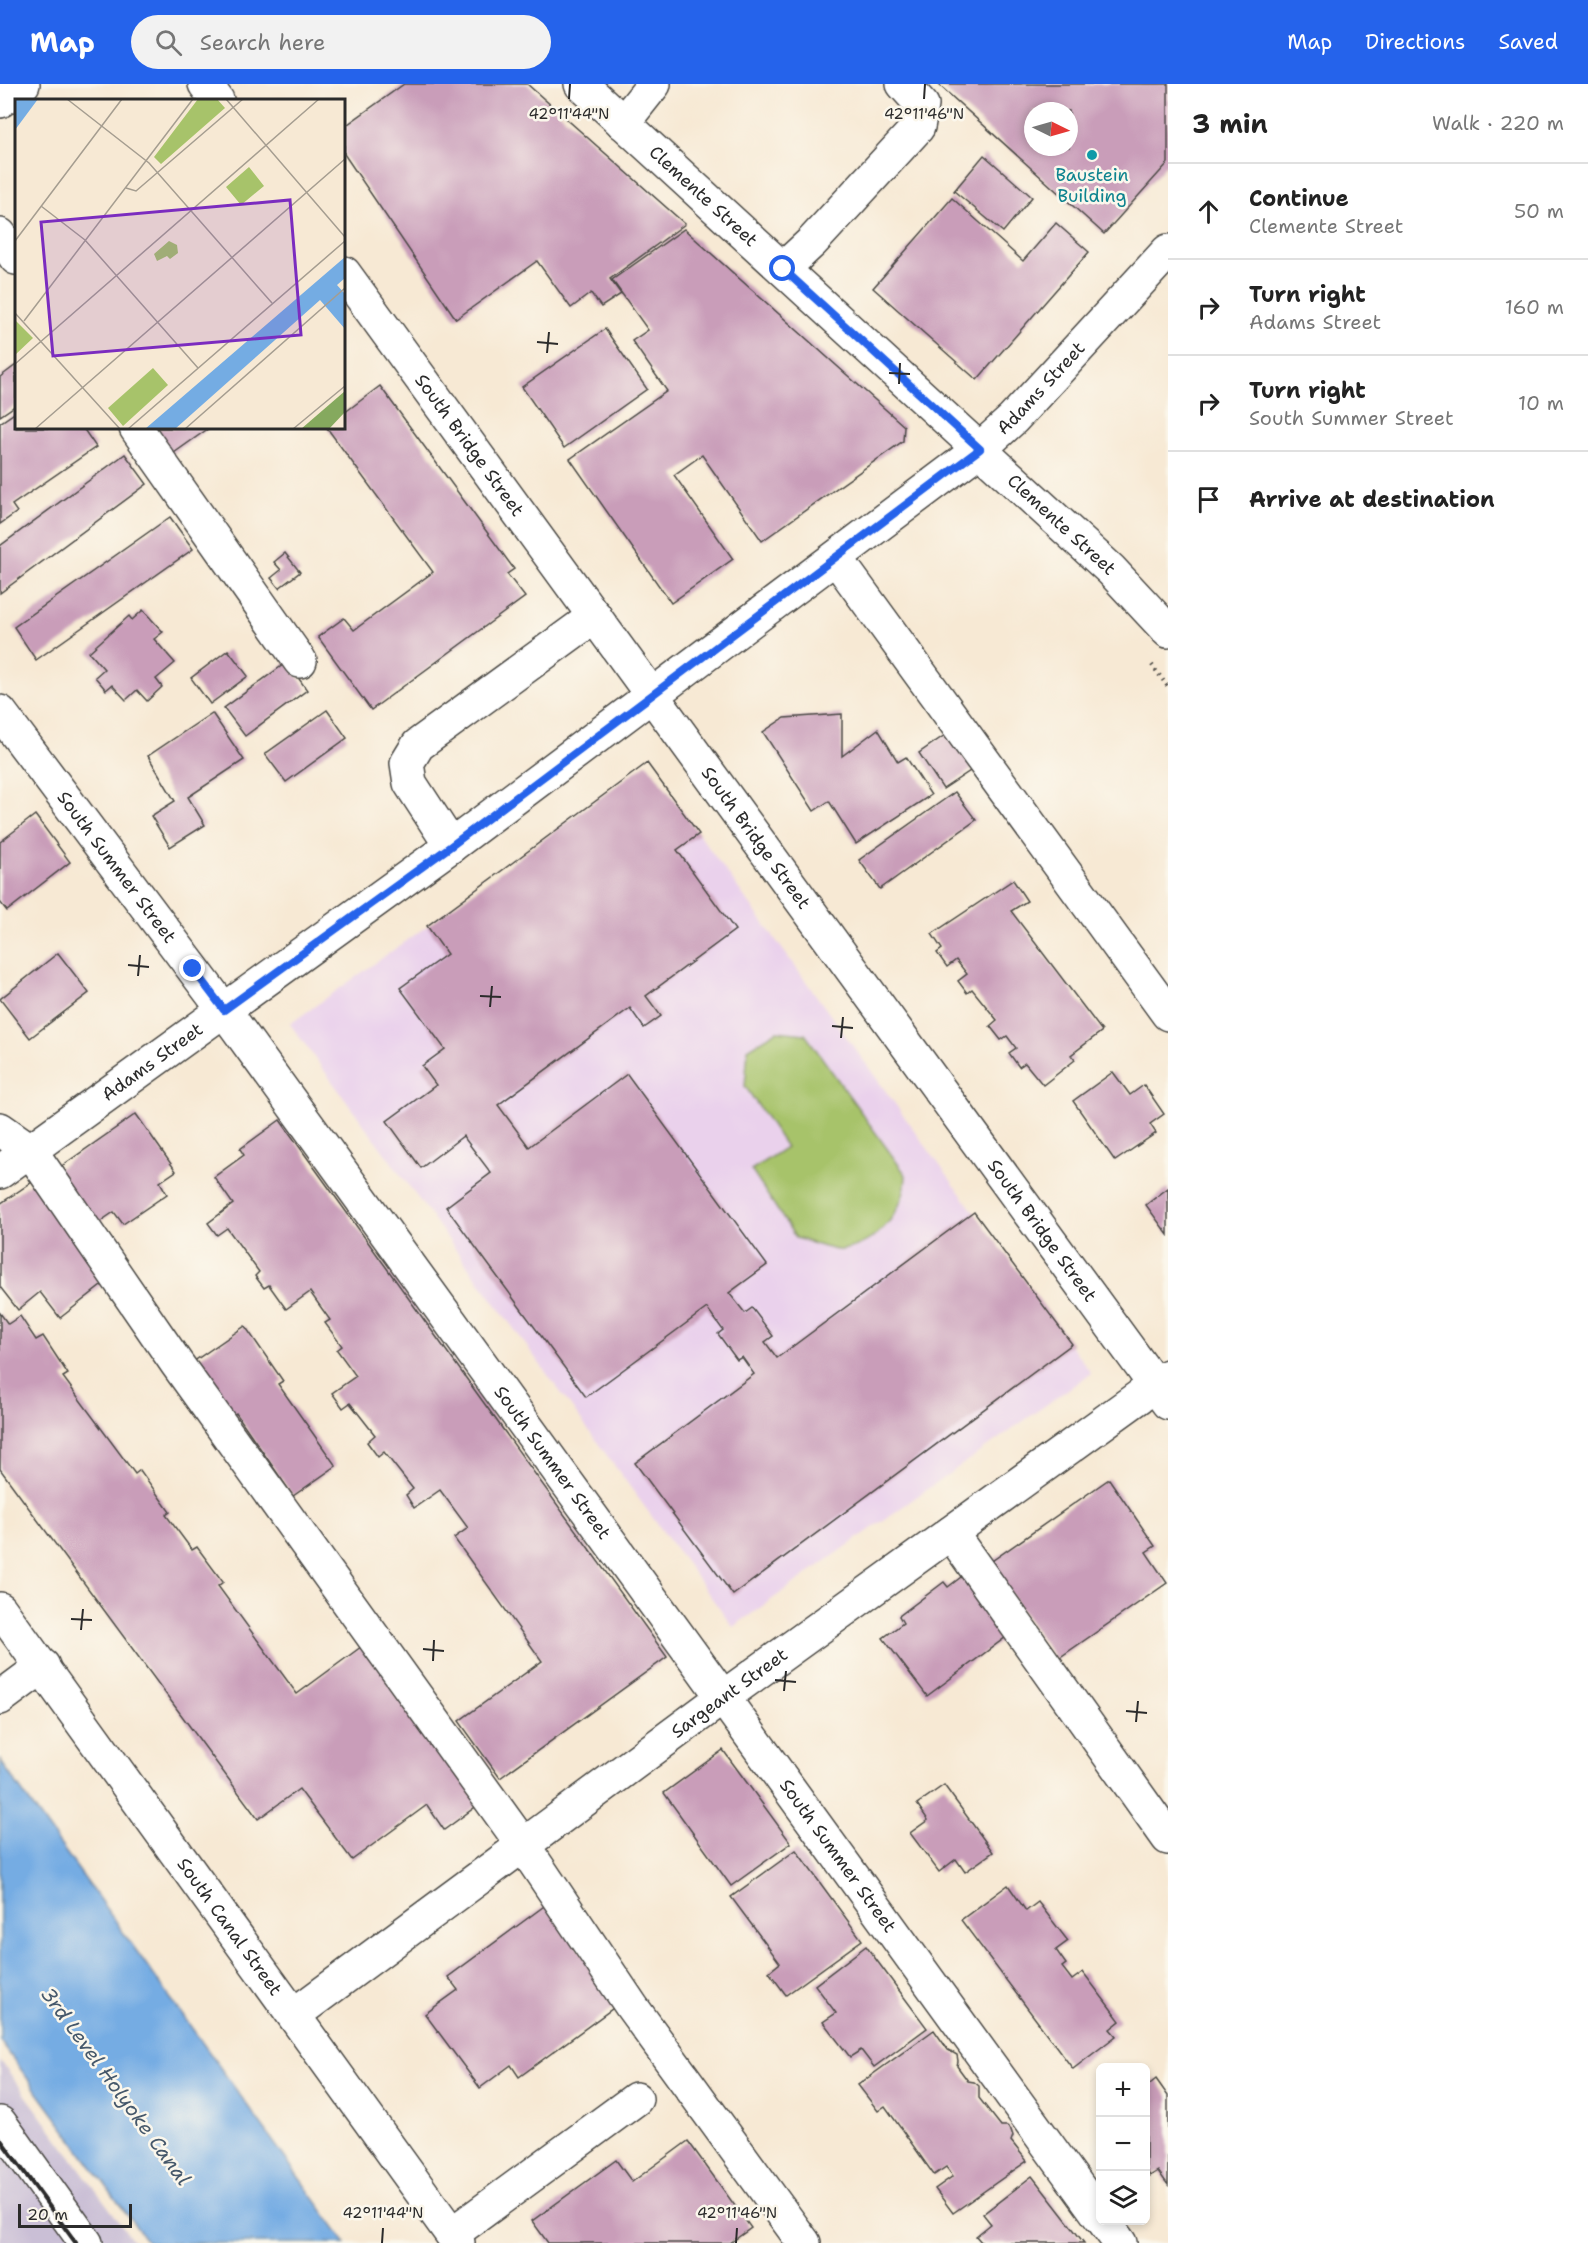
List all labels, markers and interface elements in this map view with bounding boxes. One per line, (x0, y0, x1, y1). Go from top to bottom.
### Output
search box (131, 15, 551, 69)
text: Map (30, 23, 95, 61)
icon: search (152, 26, 185, 59)
text: Search here (200, 28, 325, 57)
text: Map (1287, 28, 1332, 56)
text: Directions (1365, 28, 1465, 56)
text: Saved (1498, 28, 1558, 56)
inset map (15, 99, 345, 429)
north arrow (1024, 102, 1078, 156)
text: 42°11'44"N (529, 104, 609, 124)
text: 42°11'46"N (884, 104, 964, 124)
text: 3 min (1192, 106, 1268, 141)
text: Walk · 220 m (1432, 110, 1564, 136)
street label: Clemente Street (644, 140, 763, 252)
marker: Baustein Building (1085, 148, 1099, 162)
place label: Baustein Building (1055, 163, 1129, 208)
text: Continue (1249, 184, 1349, 213)
icon: ahead (1192, 195, 1225, 228)
text: 50 m (1514, 198, 1564, 224)
text: Clemente Street (1249, 213, 1404, 239)
route start (769, 255, 795, 281)
text: Turn right (1249, 280, 1366, 309)
icon: right (1192, 291, 1225, 324)
text: 160 m (1505, 294, 1564, 320)
text: Adams Street (1249, 309, 1381, 335)
street label: Adams Street (992, 336, 1090, 440)
street label: South Bridge Street (409, 369, 530, 521)
text: Turn right (1249, 376, 1366, 405)
icon: right (1192, 387, 1225, 420)
text: 10 m (1518, 390, 1564, 416)
text: South Summer Street (1249, 405, 1454, 431)
street label: Clemente Street (1002, 469, 1121, 581)
icon: arrive (1192, 483, 1225, 516)
text: Arrive at destination (1249, 485, 1495, 514)
street label: South Bridge Street (696, 762, 816, 914)
street label: South Summer Street (52, 786, 182, 948)
route end (179, 955, 205, 981)
street label: Adams Street (97, 1017, 208, 1106)
street label: South Bridge Street (982, 1154, 1102, 1307)
street label: South Summer Street (489, 1381, 616, 1544)
street label: Sargeant Street (666, 1643, 792, 1744)
street label: South Summer Street (774, 1774, 902, 1938)
street label: South Canal Street (172, 1853, 288, 2001)
water label: 3rd Level Holyoke Canal (35, 1982, 197, 2190)
map controls (1096, 2063, 1150, 2225)
button: + (1096, 2063, 1150, 2117)
button: − (1096, 2117, 1150, 2171)
button: layers (1096, 2171, 1150, 2225)
scale bar (18, 2201, 132, 2228)
text: 42°11'44"N (343, 2203, 423, 2223)
text: 42°11'46"N (697, 2203, 777, 2223)
text: 20 m (27, 2204, 68, 2225)

